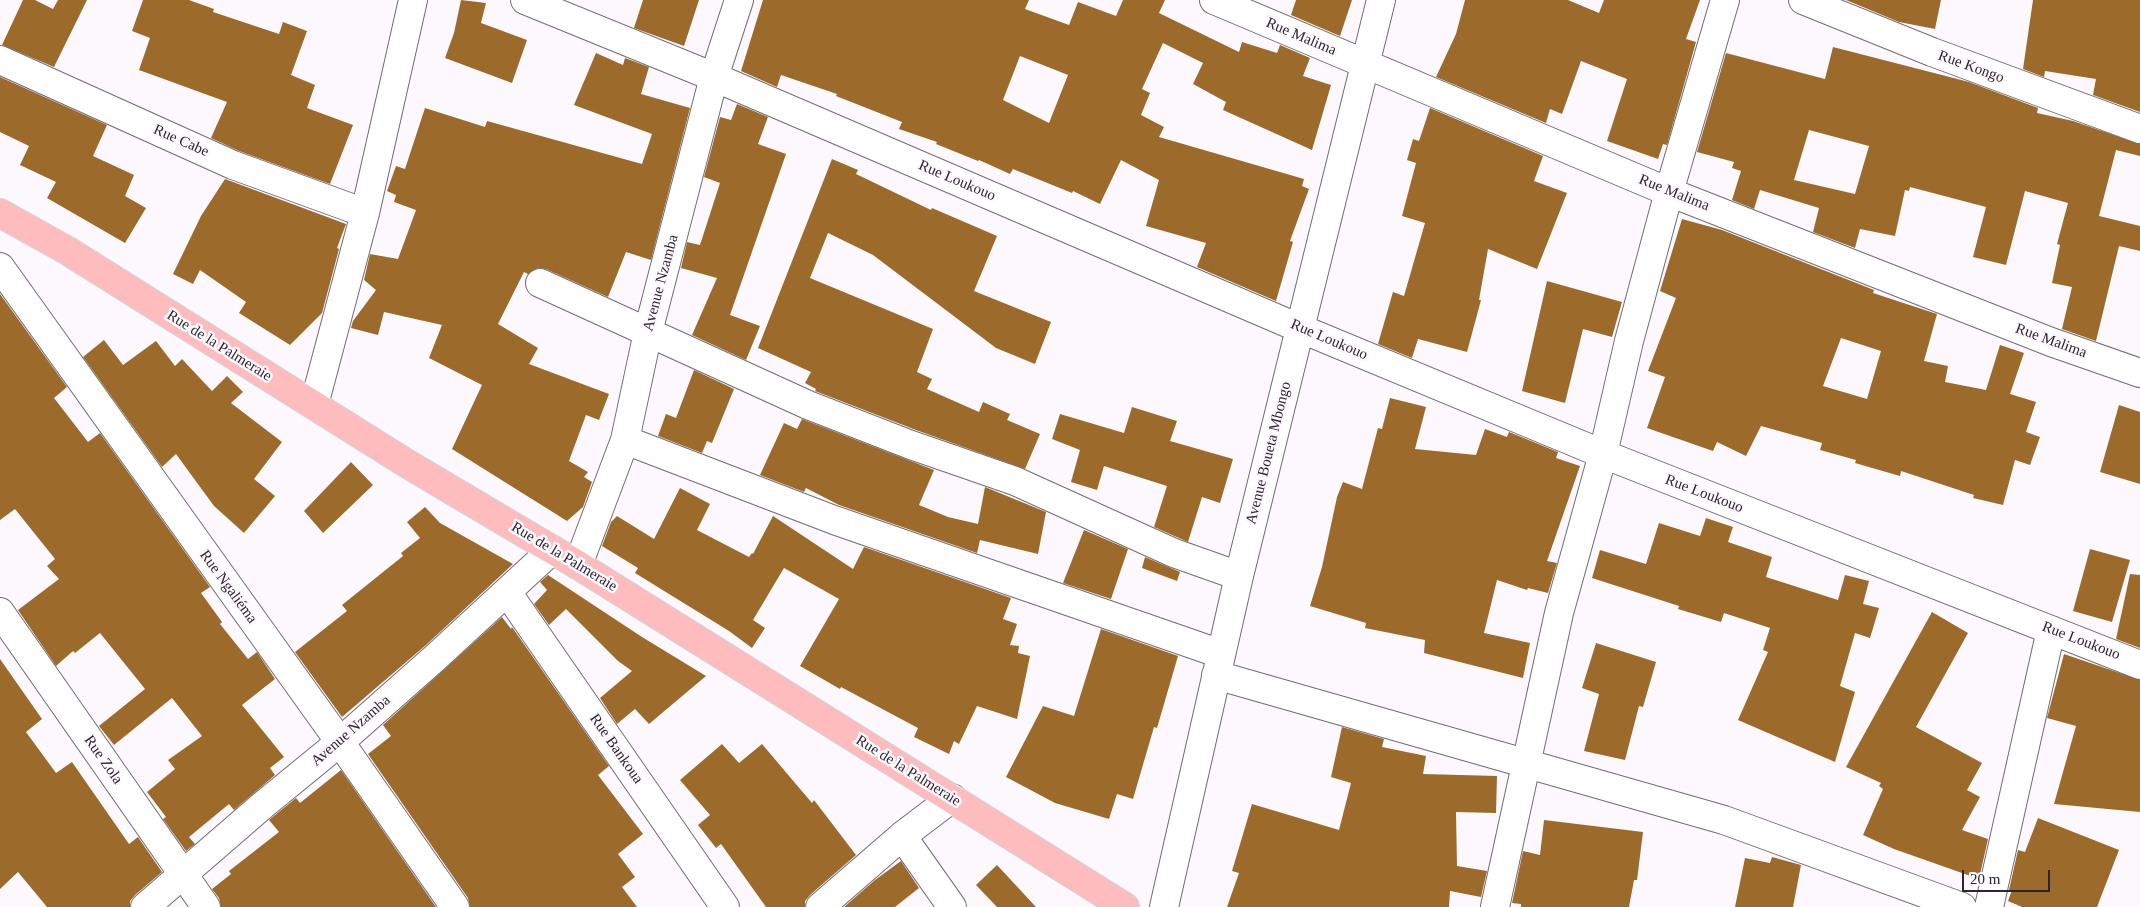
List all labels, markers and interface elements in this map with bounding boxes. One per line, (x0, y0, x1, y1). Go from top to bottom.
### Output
street label: Rue Malima (1263, 14, 1339, 60)
street label: Rue Kongo (1936, 47, 2006, 87)
street label: Rue Cabe (151, 121, 211, 161)
street label: Rue Loukouo (916, 157, 998, 205)
street label: Rue Malima (1636, 171, 1712, 215)
street label: Avenue Nzamba (639, 233, 683, 333)
street label: Rue de la Palmeraie (163, 306, 275, 386)
street label: Rue Loukouo (1288, 316, 1370, 364)
street label: Rue Malima (2013, 320, 2089, 362)
street label: Avenue Boueta Mbongo (1243, 380, 1295, 526)
street label: Rue Loukouo (1662, 471, 1746, 517)
street label: Rue de la Palmeraie (508, 518, 620, 596)
street label: Rue Ngaliéma (195, 547, 261, 627)
street label: Rue Loukouo (2039, 618, 2123, 664)
street label: Avenue Nzamba (308, 692, 394, 770)
street label: Rue Bankoua (585, 711, 647, 787)
street label: Rue de la Palmeraie (852, 731, 964, 811)
street label: Rue Zola (80, 732, 126, 788)
scale bar (1965, 860, 2052, 892)
text: 20 m (1970, 871, 2000, 887)

